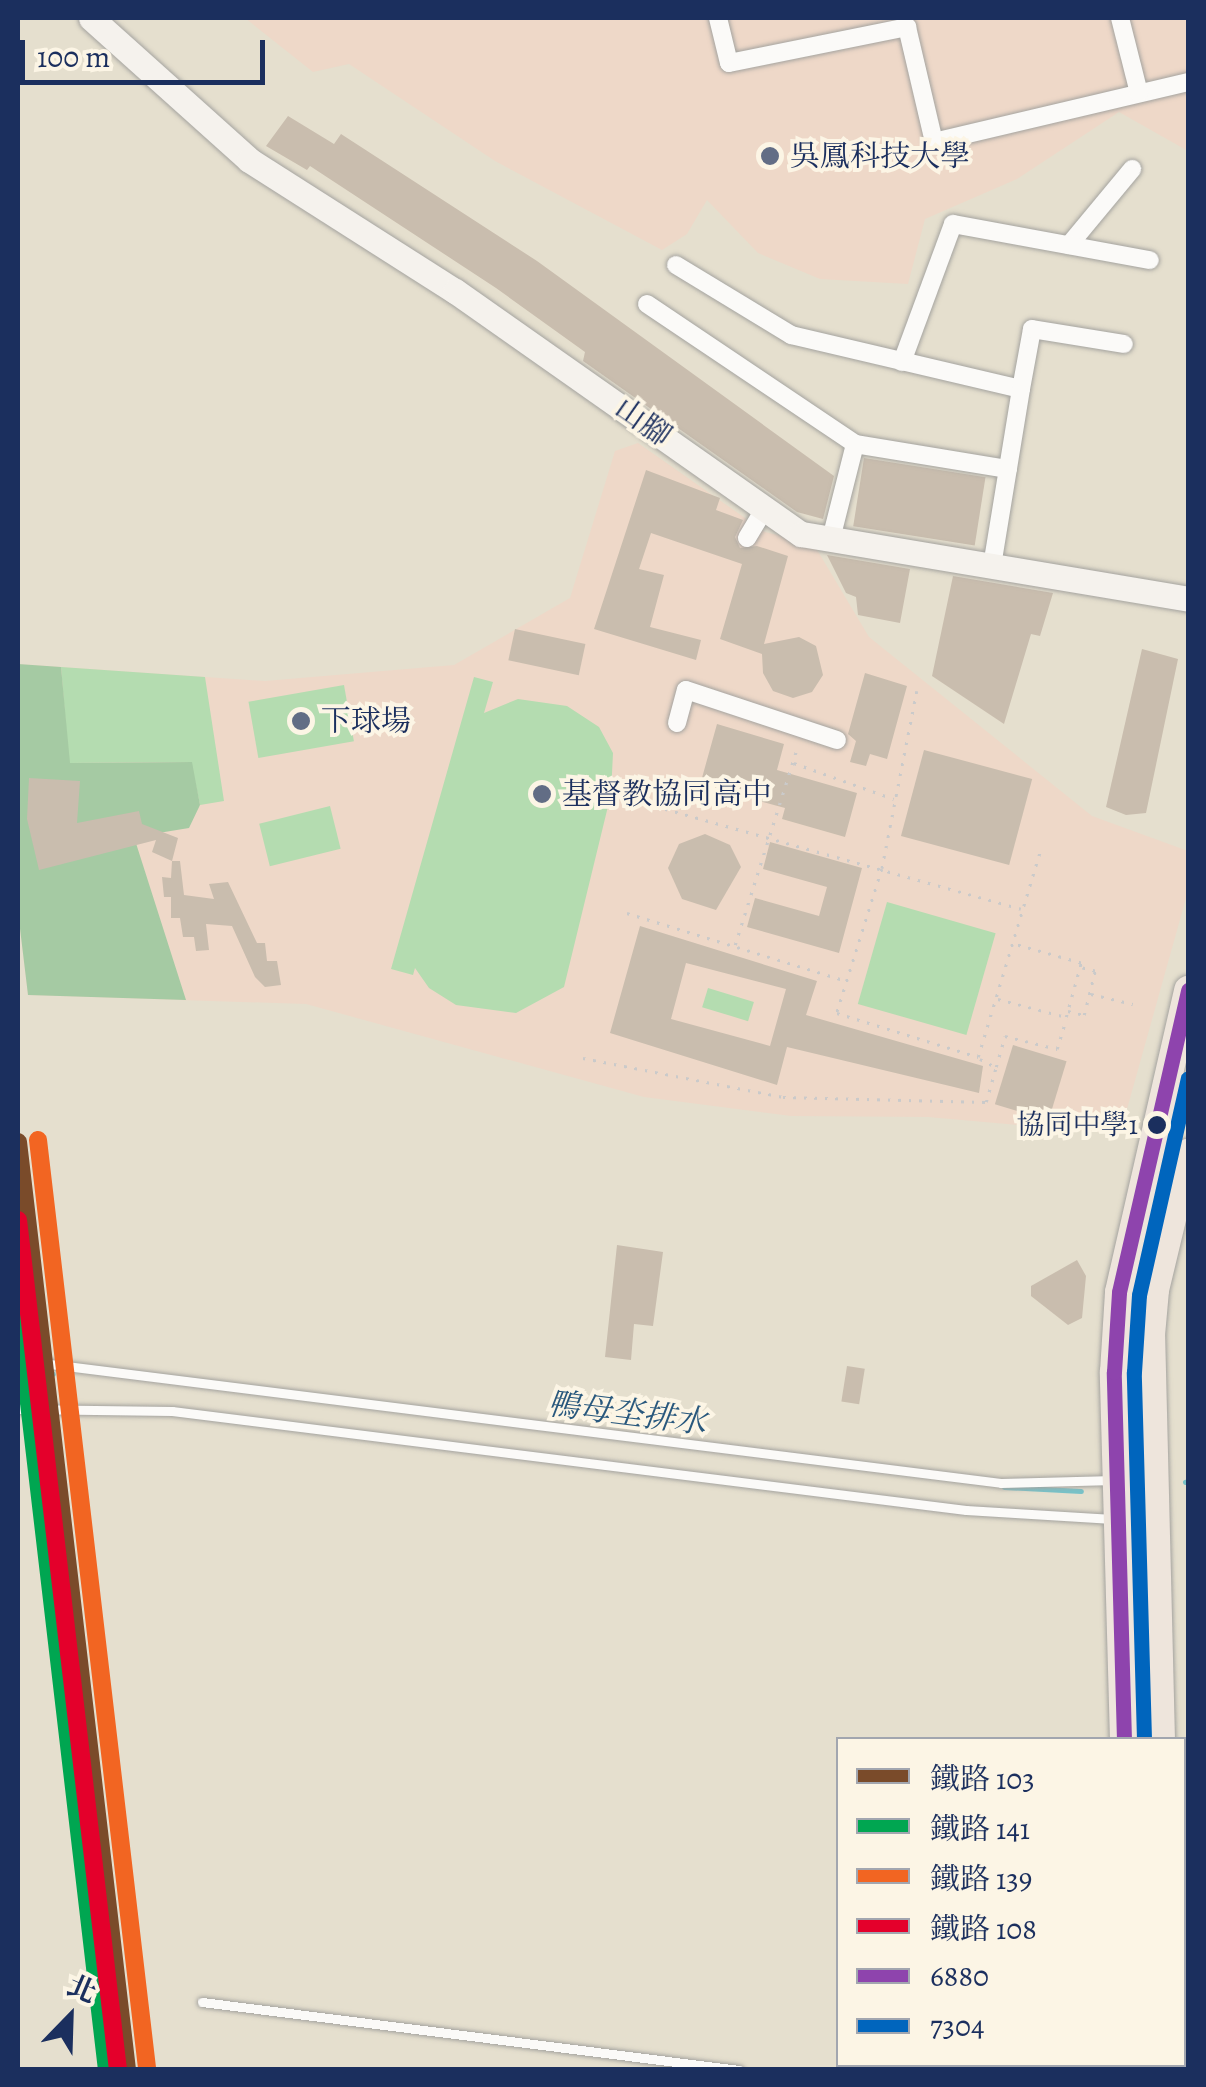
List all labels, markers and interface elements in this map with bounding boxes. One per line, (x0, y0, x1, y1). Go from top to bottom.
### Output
scale bar (25, 20, 270, 82)
text: 100 m (37, 37, 110, 77)
place label: 吳鳳科技大學 (790, 138, 970, 174)
marker: 吳鳳科技大學 (759, 145, 781, 167)
street label: 山腳 (608, 390, 678, 454)
place label: 下球場 (321, 703, 411, 739)
marker: 下球場 (290, 710, 312, 732)
place label: 基督教協同高中 (562, 776, 772, 812)
marker: 基督教協同高中 (531, 783, 553, 805)
place label: 協同中學1 (1016, 1108, 1138, 1142)
marker: 協同中學1 (1147, 1115, 1167, 1135)
water label: 鴨母坔排水 (545, 1384, 709, 1442)
legend (836, 1737, 1186, 2067)
text: 鐵路 103 (930, 1759, 1035, 1799)
text: 鐵路 141 (930, 1809, 1030, 1849)
text: 鐵路 139 (930, 1859, 1032, 1899)
text: 鐵路 108 (930, 1909, 1037, 1949)
text: 6880 (930, 1956, 989, 1996)
text: 北 (61, 1966, 102, 2012)
north arrow (20, 1967, 120, 2067)
text: 7304 (930, 2006, 985, 2046)

